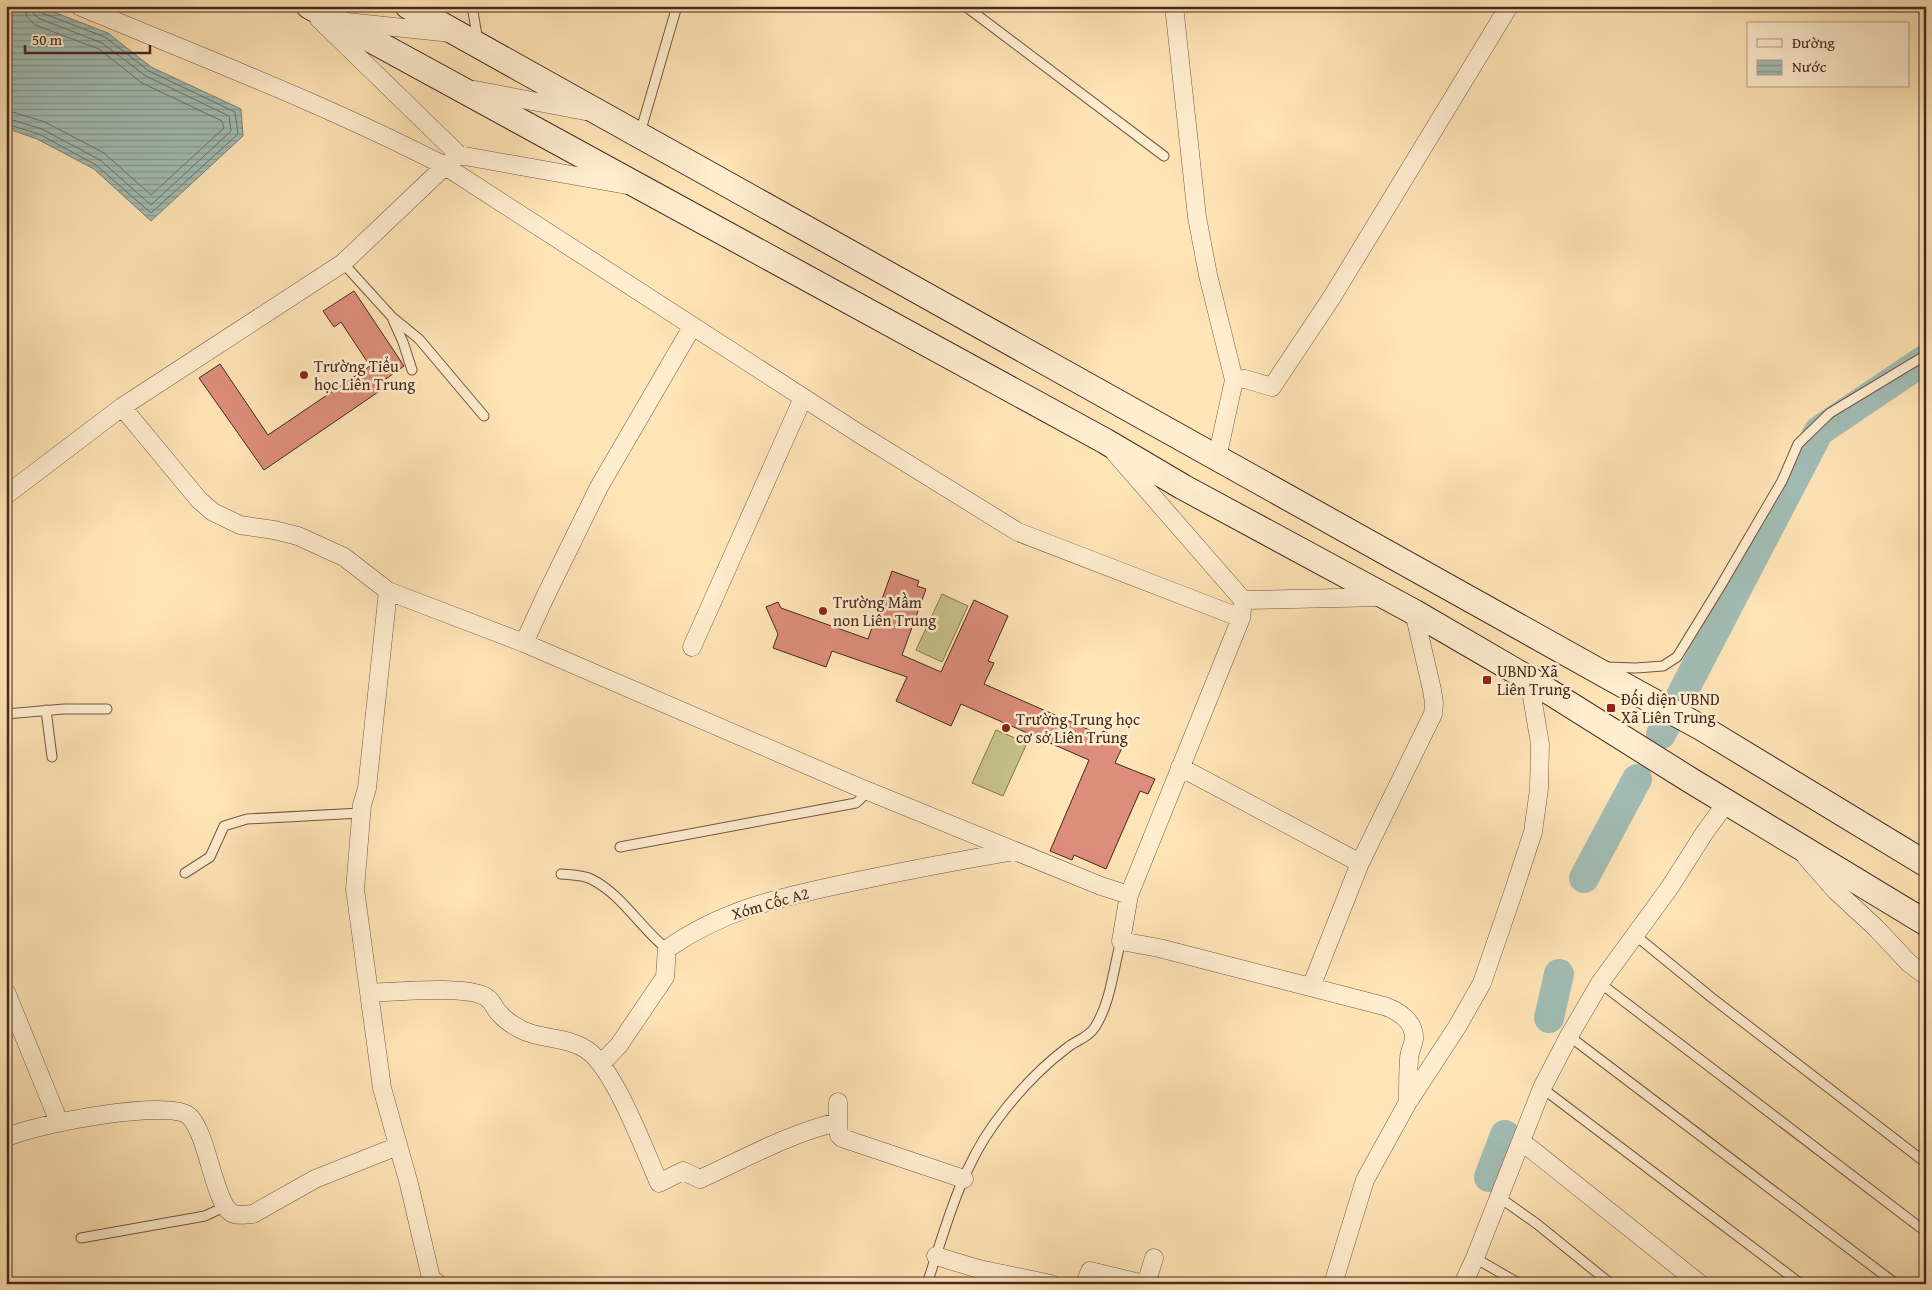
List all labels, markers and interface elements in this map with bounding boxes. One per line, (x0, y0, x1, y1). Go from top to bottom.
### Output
scale bar (25, 22, 150, 54)
legend (1747, 22, 1910, 88)
text: 50 m (32, 29, 63, 50)
text: Đường (1792, 32, 1835, 53)
text: Nước (1792, 56, 1827, 77)
place label: Trường Tiểu học Liên Trung (314, 354, 415, 396)
marker: Trường Tiểu học Liên Trung (298, 369, 310, 381)
place label: Trường Mầm non Liên Trung (833, 590, 936, 632)
marker: Trường Mầm non Liên Trung (817, 605, 829, 617)
place label: UBND Xã Liên Trung (1497, 659, 1571, 701)
marker: UBND Xã Liên Trung (1481, 674, 1493, 686)
place label: Đối diện UBND Xã Liên Trung (1621, 687, 1720, 729)
marker: Đối diện UBND Xã Liên Trung (1605, 702, 1617, 714)
place label: Trường Trung học cơ sở Liên Trung (1016, 707, 1140, 749)
marker: Trường Trung học cơ sở Liên Trung (1000, 722, 1012, 734)
street label: Xóm Cốc A2 (728, 880, 812, 926)

